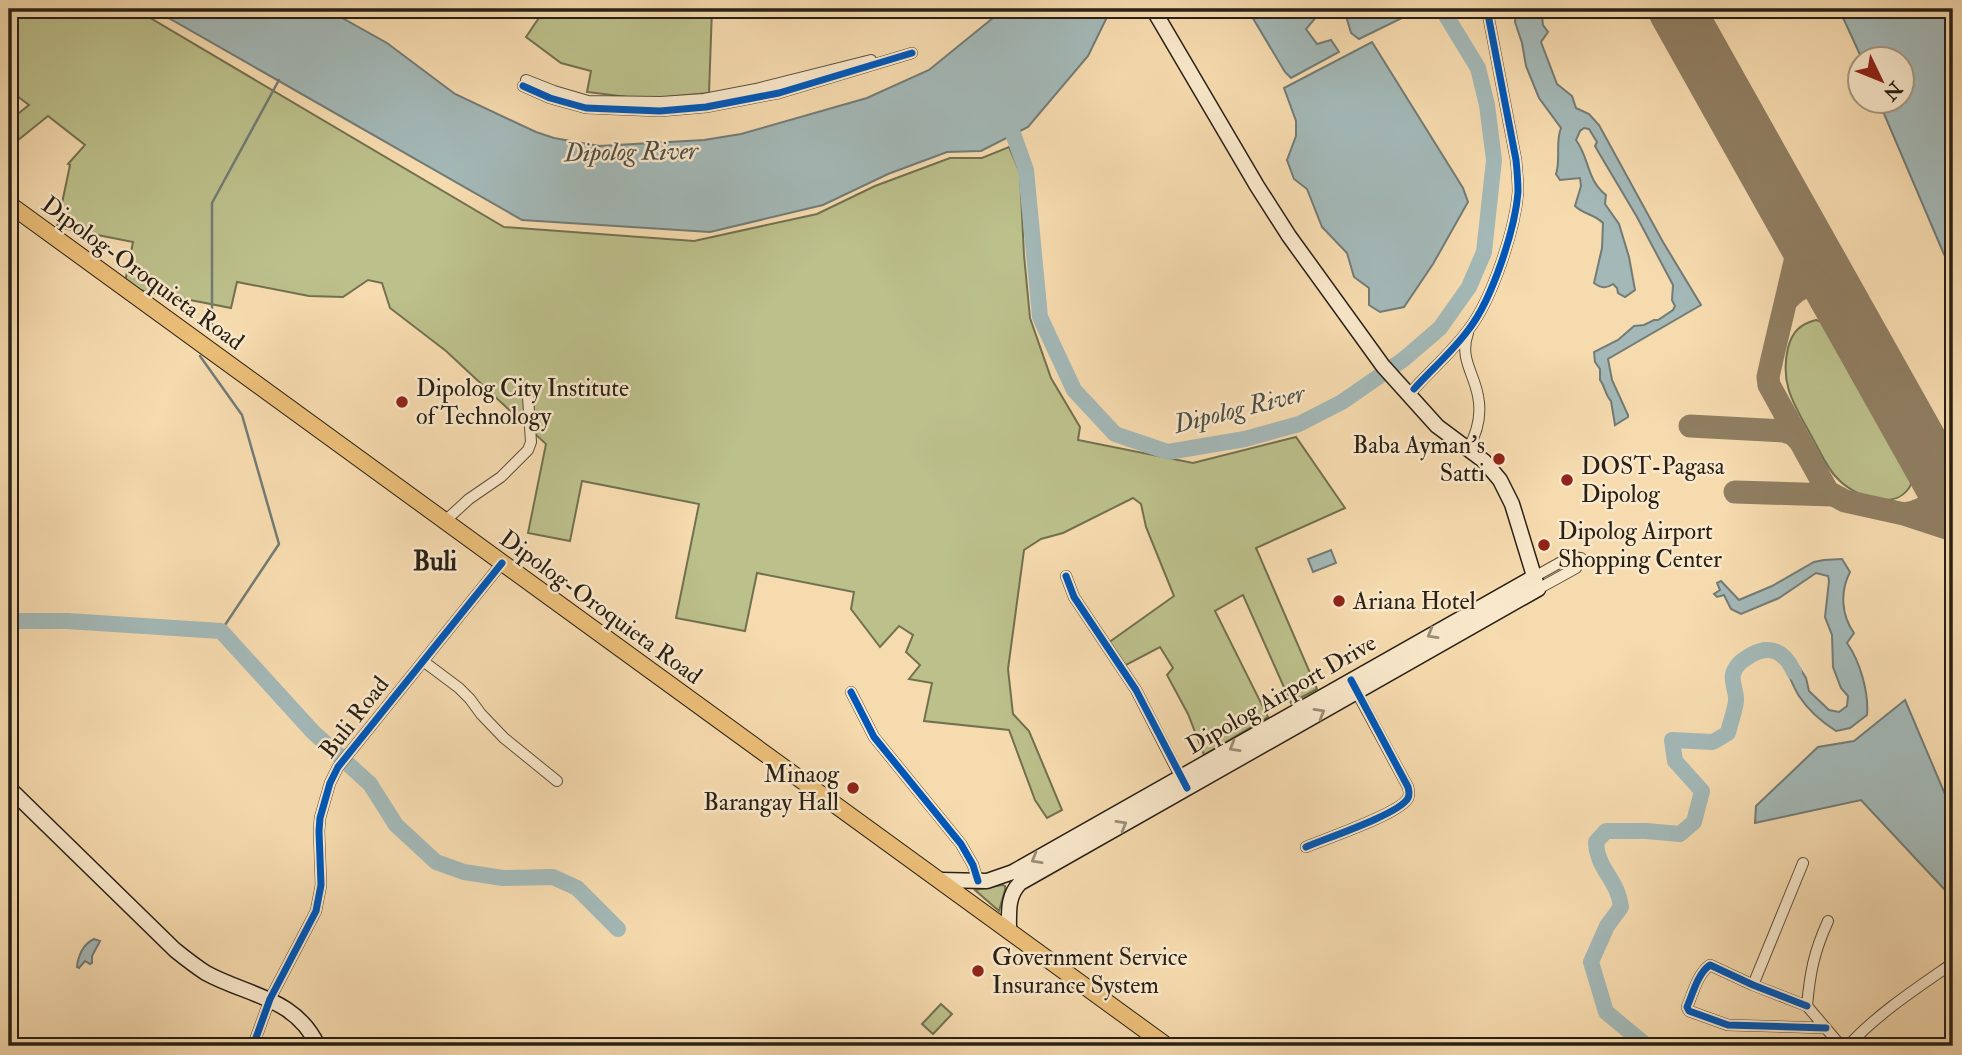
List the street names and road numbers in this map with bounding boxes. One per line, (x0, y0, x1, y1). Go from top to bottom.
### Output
street label: Dipolog-Oroquieta Road (35, 189, 250, 357)
street label: Dipolog-Oroquieta Road (493, 523, 708, 691)
street label: Dipolog Airport Drive (1180, 627, 1382, 762)
street label: Buli Road (313, 670, 396, 765)

